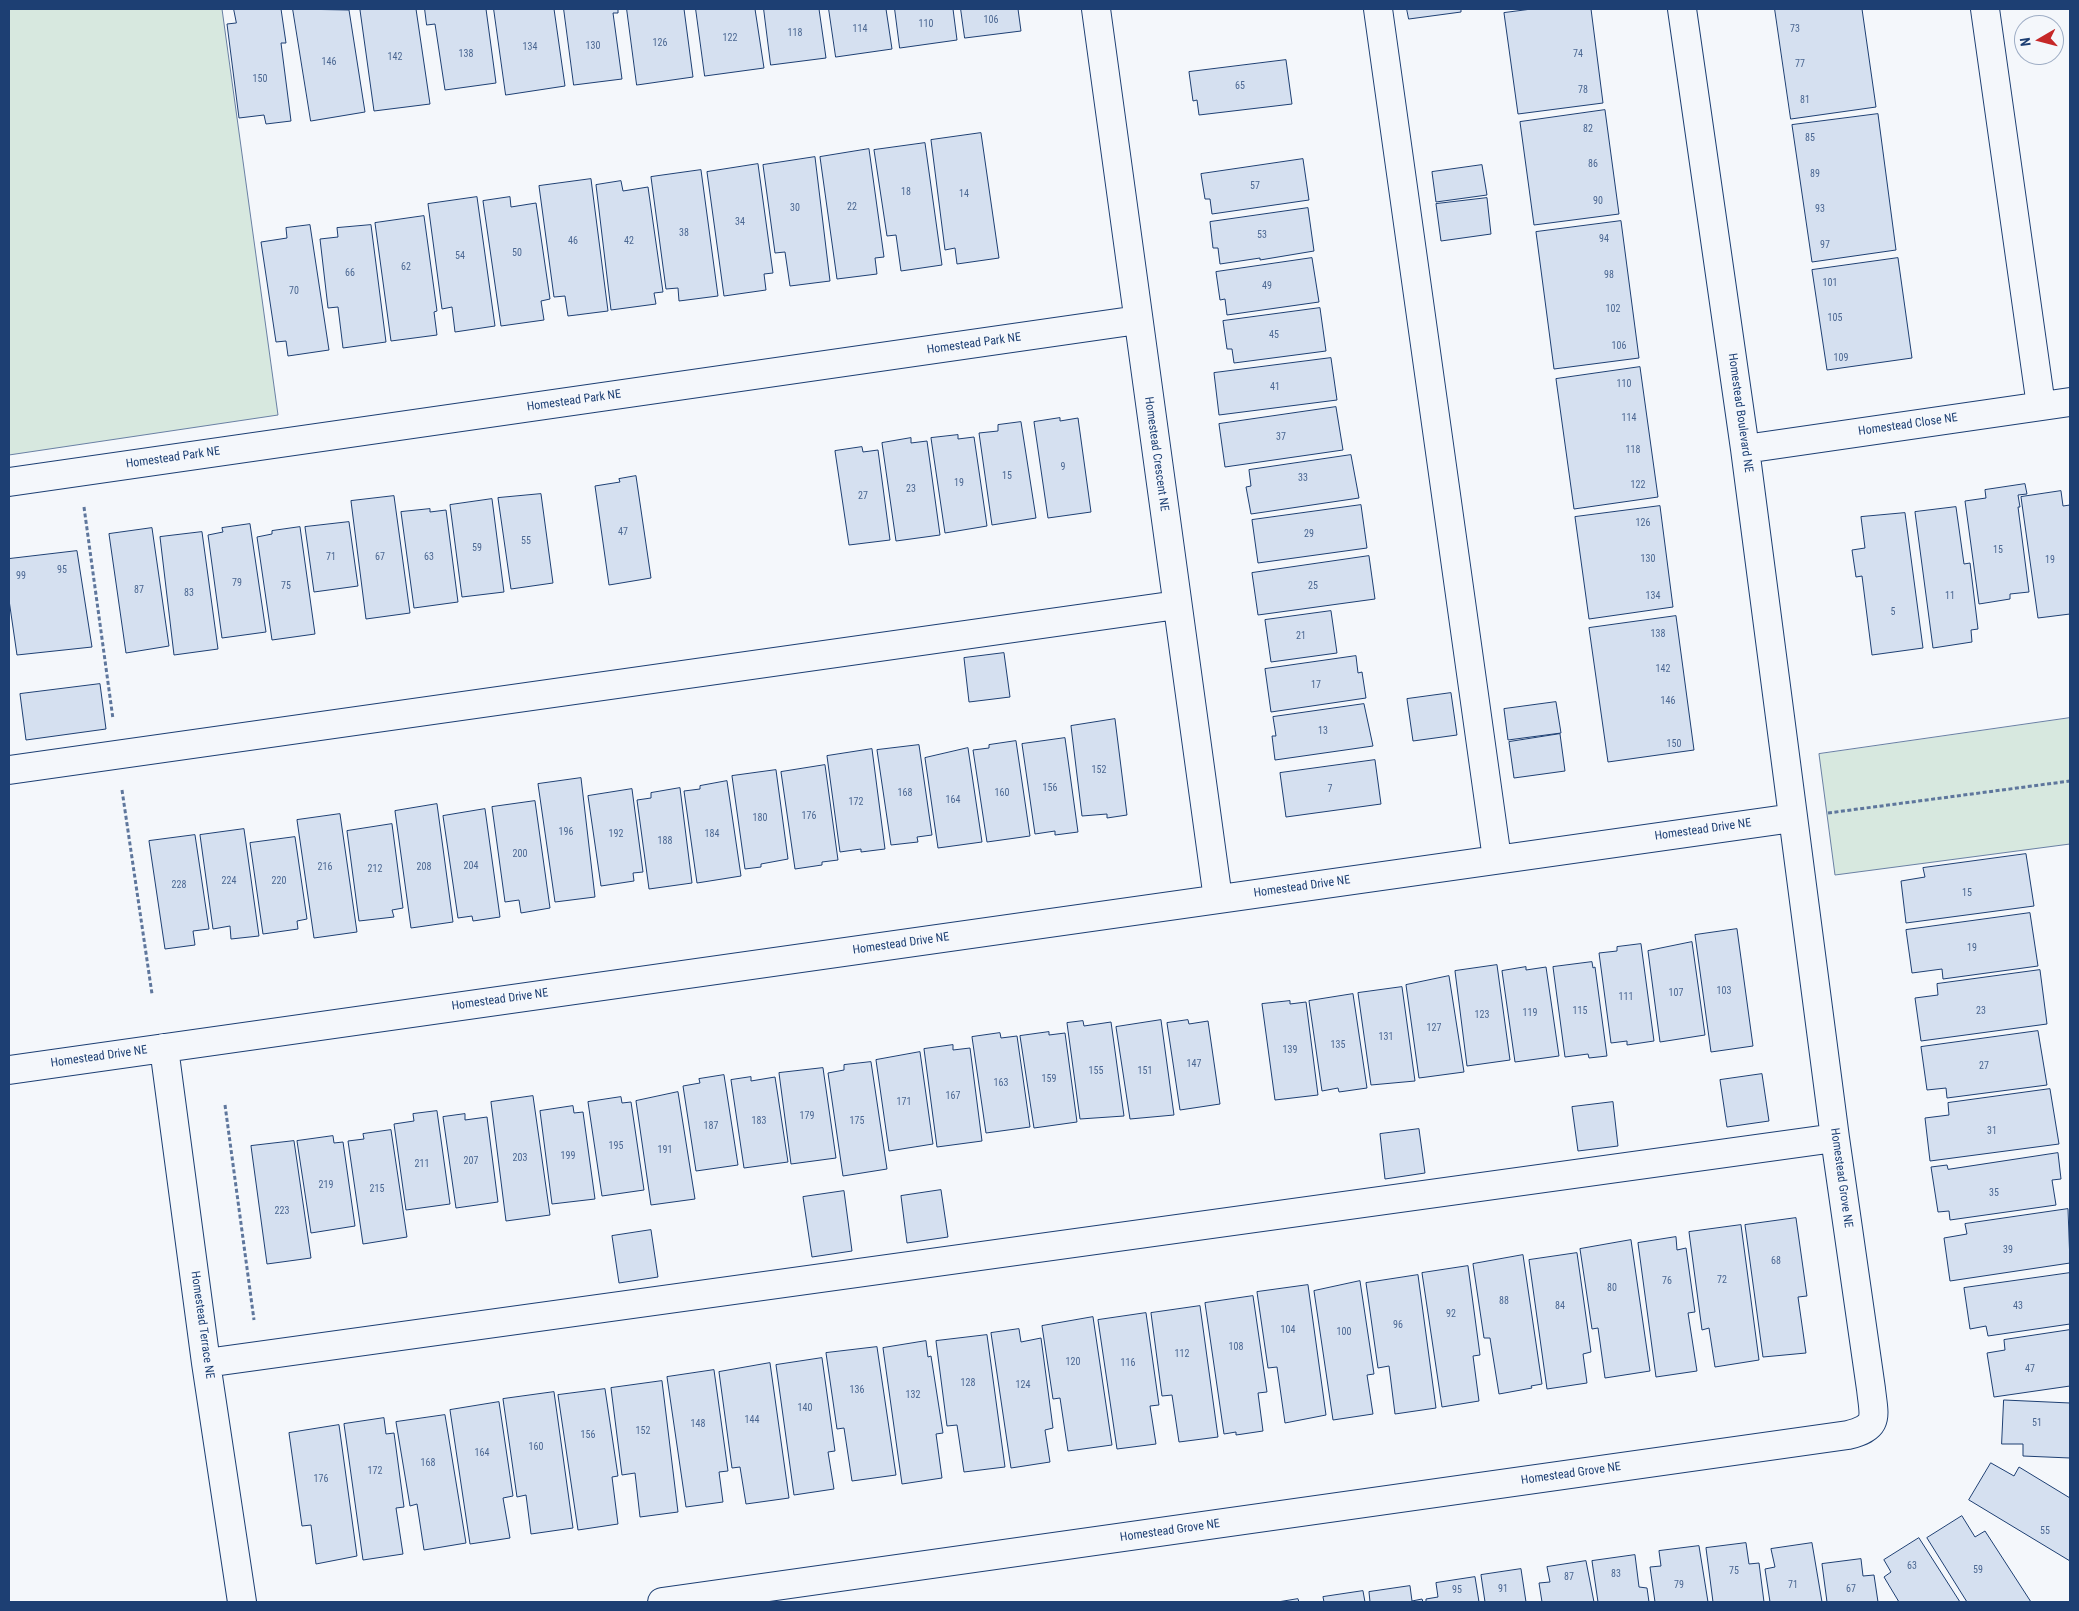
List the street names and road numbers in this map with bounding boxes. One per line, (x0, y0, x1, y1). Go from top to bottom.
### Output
street label: Homestead Park NE (926, 330, 1022, 358)
street label: Homestead Boulevard NE (1724, 352, 1756, 474)
street label: Homestead Park NE (526, 387, 622, 415)
street label: Homestead Crescent NE (1141, 396, 1171, 512)
street label: Homestead Close NE (1857, 411, 1959, 439)
street label: Homestead Park NE (125, 444, 221, 472)
street label: Homestead Drive NE (1654, 816, 1752, 844)
street label: Homestead Drive NE (1253, 873, 1351, 901)
street label: Homestead Drive NE (852, 930, 950, 958)
street label: Homestead Drive NE (451, 986, 549, 1014)
street label: Homestead Drive NE (50, 1043, 148, 1071)
street label: Homestead Grove NE (1827, 1127, 1855, 1229)
street label: Homestead Terrace NE (187, 1270, 217, 1380)
street label: Homestead Grove NE (1520, 1460, 1622, 1488)
street label: Homestead Grove NE (1119, 1517, 1221, 1545)

